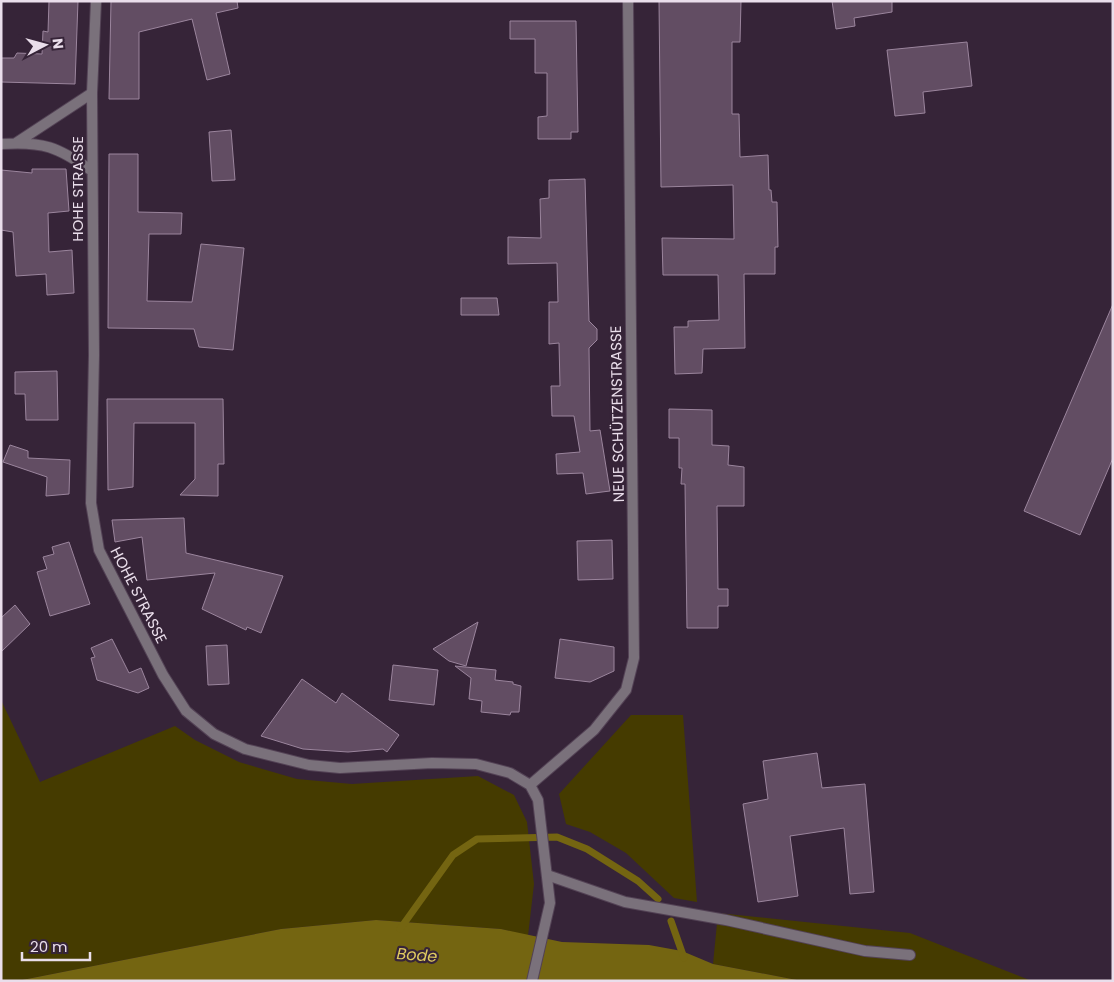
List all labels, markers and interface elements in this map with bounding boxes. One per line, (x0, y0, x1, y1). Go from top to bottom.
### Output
north arrow (20, 20, 70, 70)
text: N (47, 37, 68, 50)
street label: HOHE STRASSE (67, 136, 88, 242)
street label: NEUE SCHÜTZENSTRASSE (605, 325, 629, 503)
street label: HOHE STRASSE (106, 543, 172, 647)
scale bar (22, 930, 90, 962)
text: 20 m (30, 936, 68, 957)
water label: Bode (396, 942, 438, 968)

